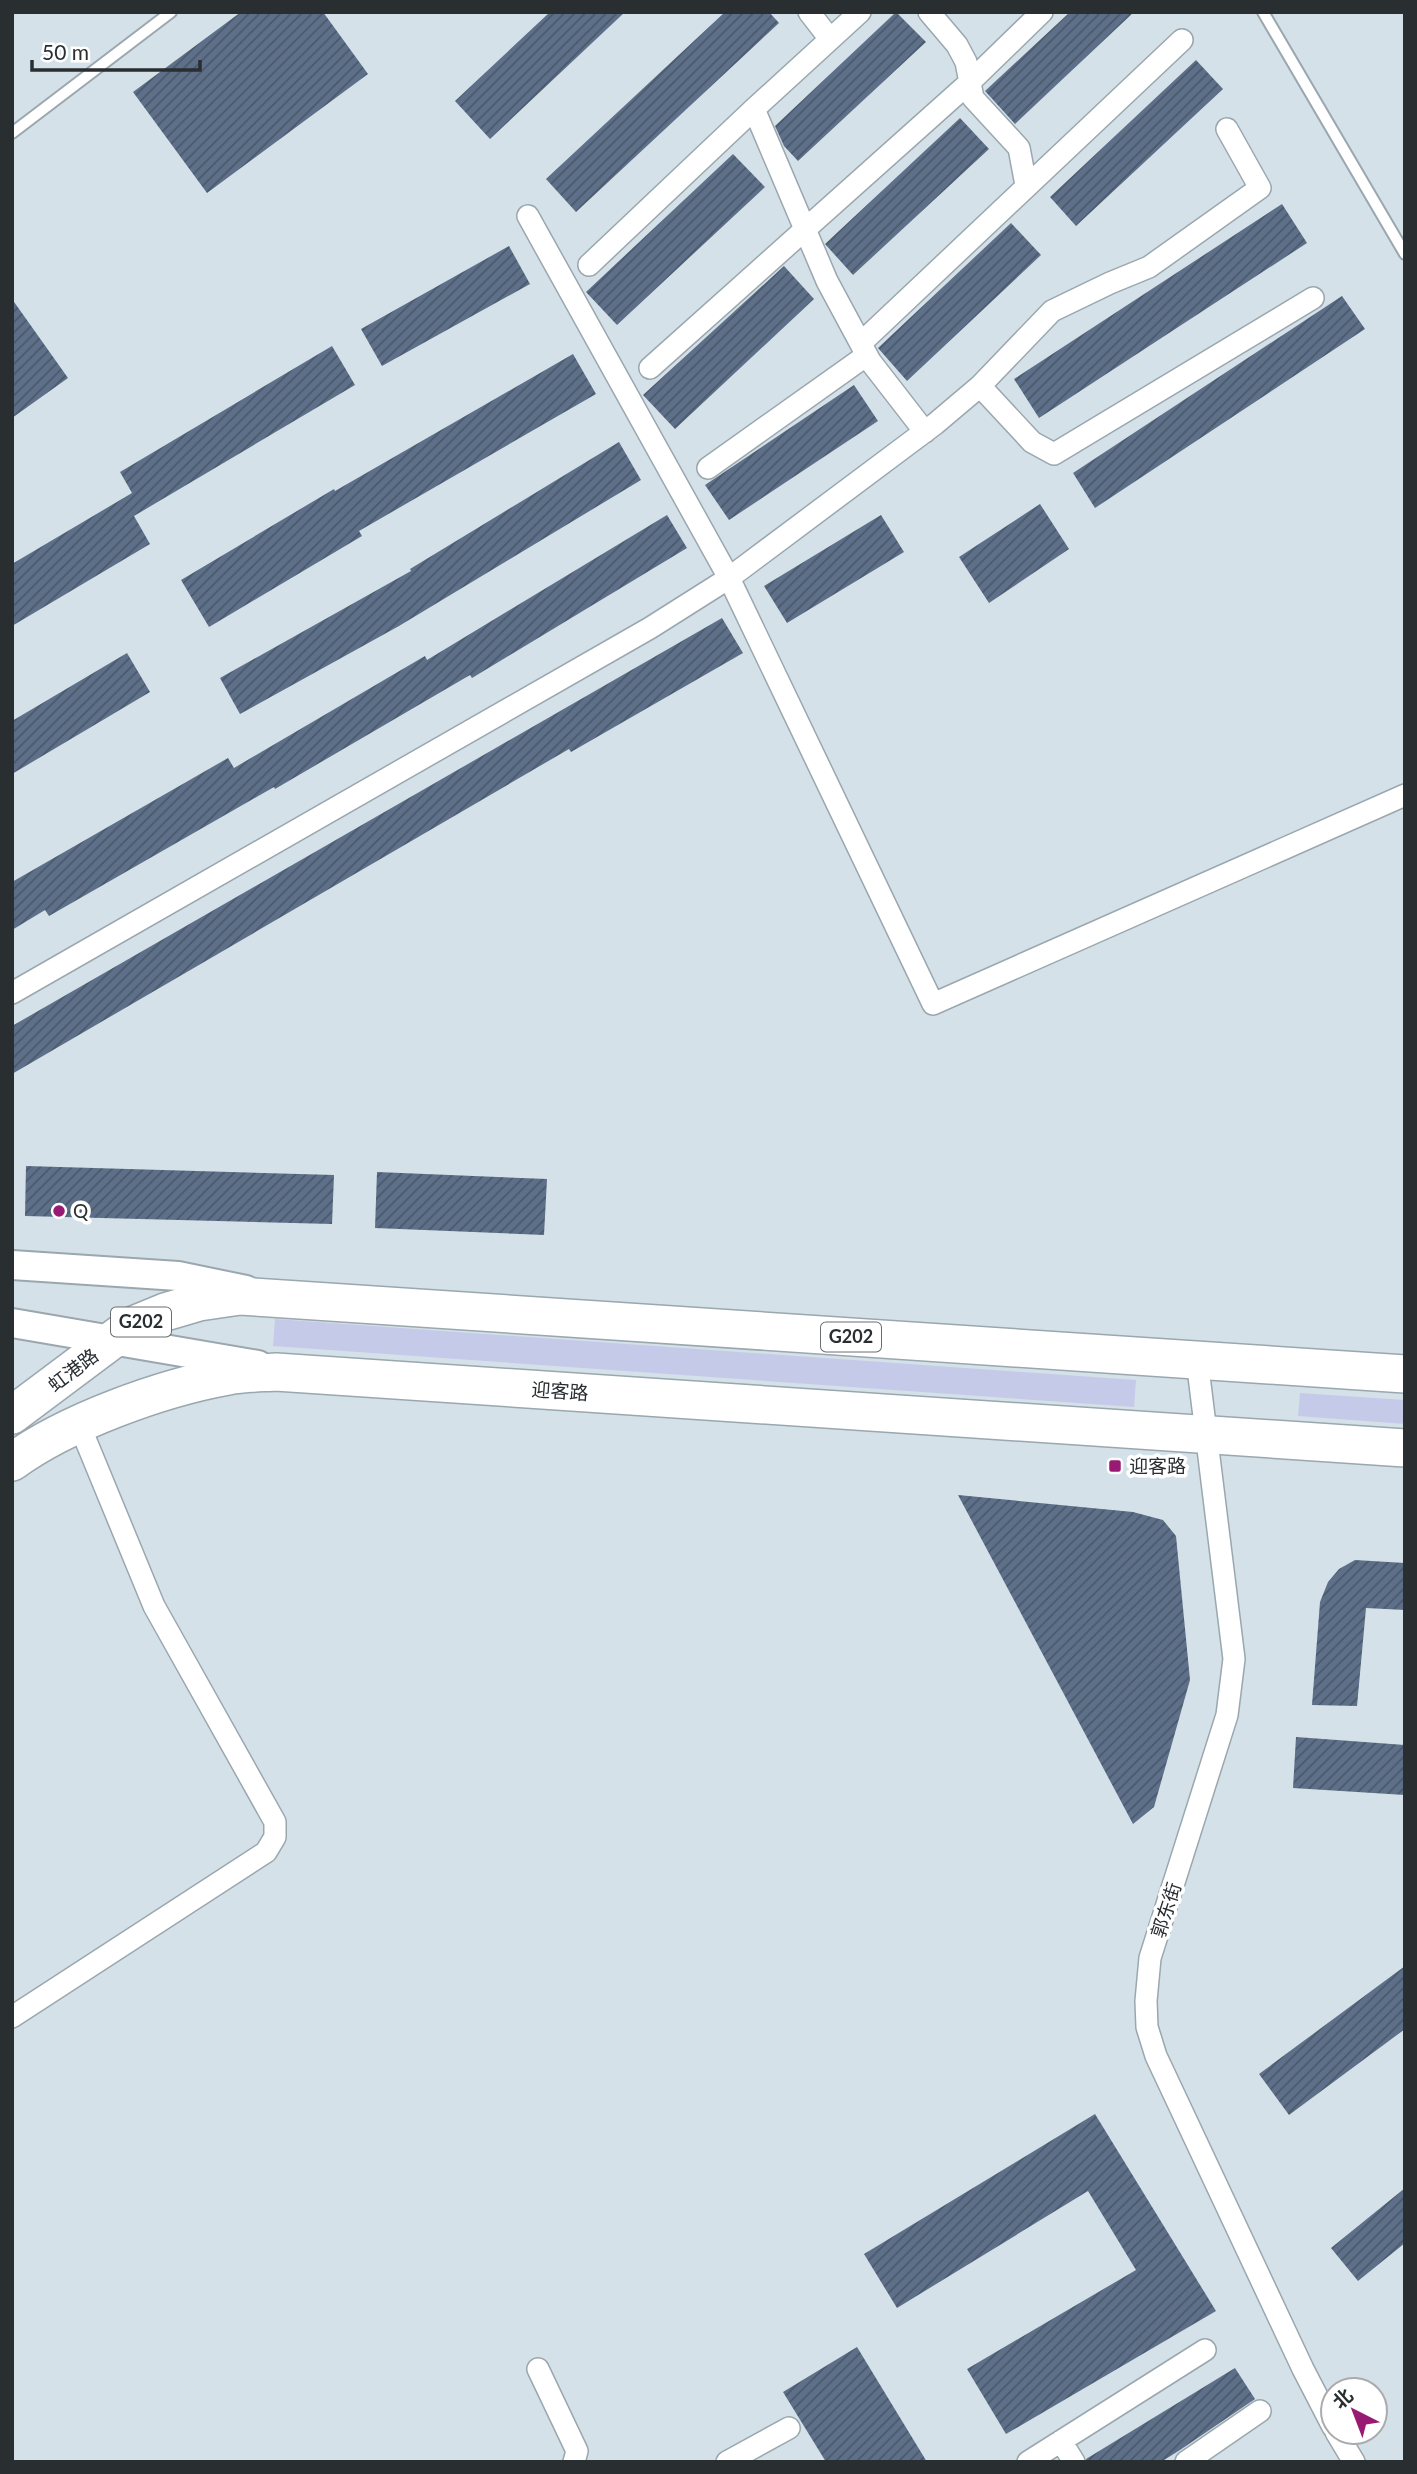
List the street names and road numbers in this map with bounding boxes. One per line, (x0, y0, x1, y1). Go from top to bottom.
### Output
road number: G202 (111, 1308, 171, 1336)
road number: G202 (821, 1322, 881, 1352)
street label: 虹港路 (43, 1343, 102, 1396)
street label: 迎客路 (531, 1377, 589, 1404)
street label: 郭东街 (1146, 1879, 1185, 1941)

